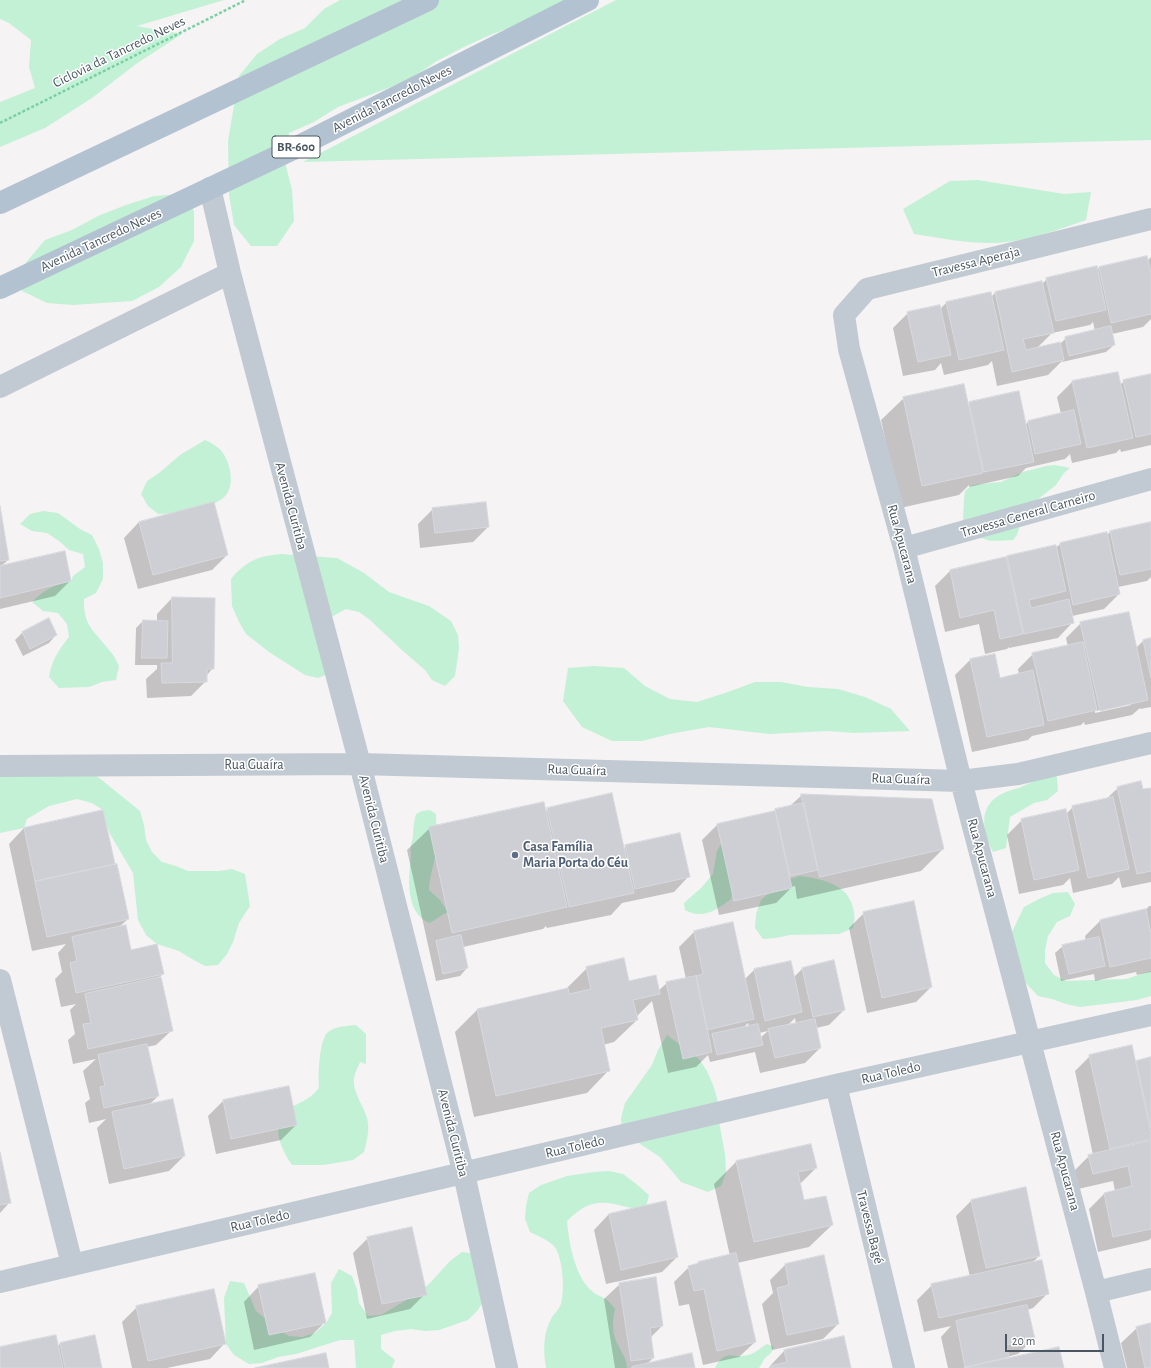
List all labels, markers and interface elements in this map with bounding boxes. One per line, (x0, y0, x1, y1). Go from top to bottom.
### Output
street label: Ciclovia da Tancredo Neves (50, 13, 188, 91)
street label: Avenida Tancredo Neves (329, 62, 455, 136)
road number: BR-600 (272, 136, 320, 158)
street label: Avenida Tancredo Neves (38, 205, 164, 275)
street label: Travessa Aperaja (930, 243, 1022, 281)
street label: Avenida Curitiba (271, 460, 311, 552)
street label: Travessa General Carneiro (959, 487, 1097, 541)
street label: Rua Apucarana (883, 502, 921, 586)
street label: Rua Guaíra (224, 757, 284, 773)
street label: Rua Guaíra (547, 761, 607, 779)
street label: Rua Guaíra (871, 770, 931, 788)
street label: Avenida Curitiba (355, 773, 393, 865)
street label: Rua Apucarana (963, 816, 1001, 900)
place label: Casa Família Maria Porta do Céu (523, 839, 628, 872)
marker: Casa Família Maria Porta do Céu (510, 850, 520, 860)
street label: Rua Toledo (860, 1058, 922, 1088)
street label: Avenida Curitiba (434, 1087, 472, 1179)
street label: Rua Apucarana (1046, 1129, 1084, 1213)
street label: Rua Toledo (544, 1132, 606, 1162)
street label: Travessa Bagé (853, 1188, 887, 1266)
street label: Rua Toledo (229, 1206, 291, 1236)
scale bar (1007, 1326, 1106, 1352)
text: 20 m (1012, 1335, 1035, 1347)

